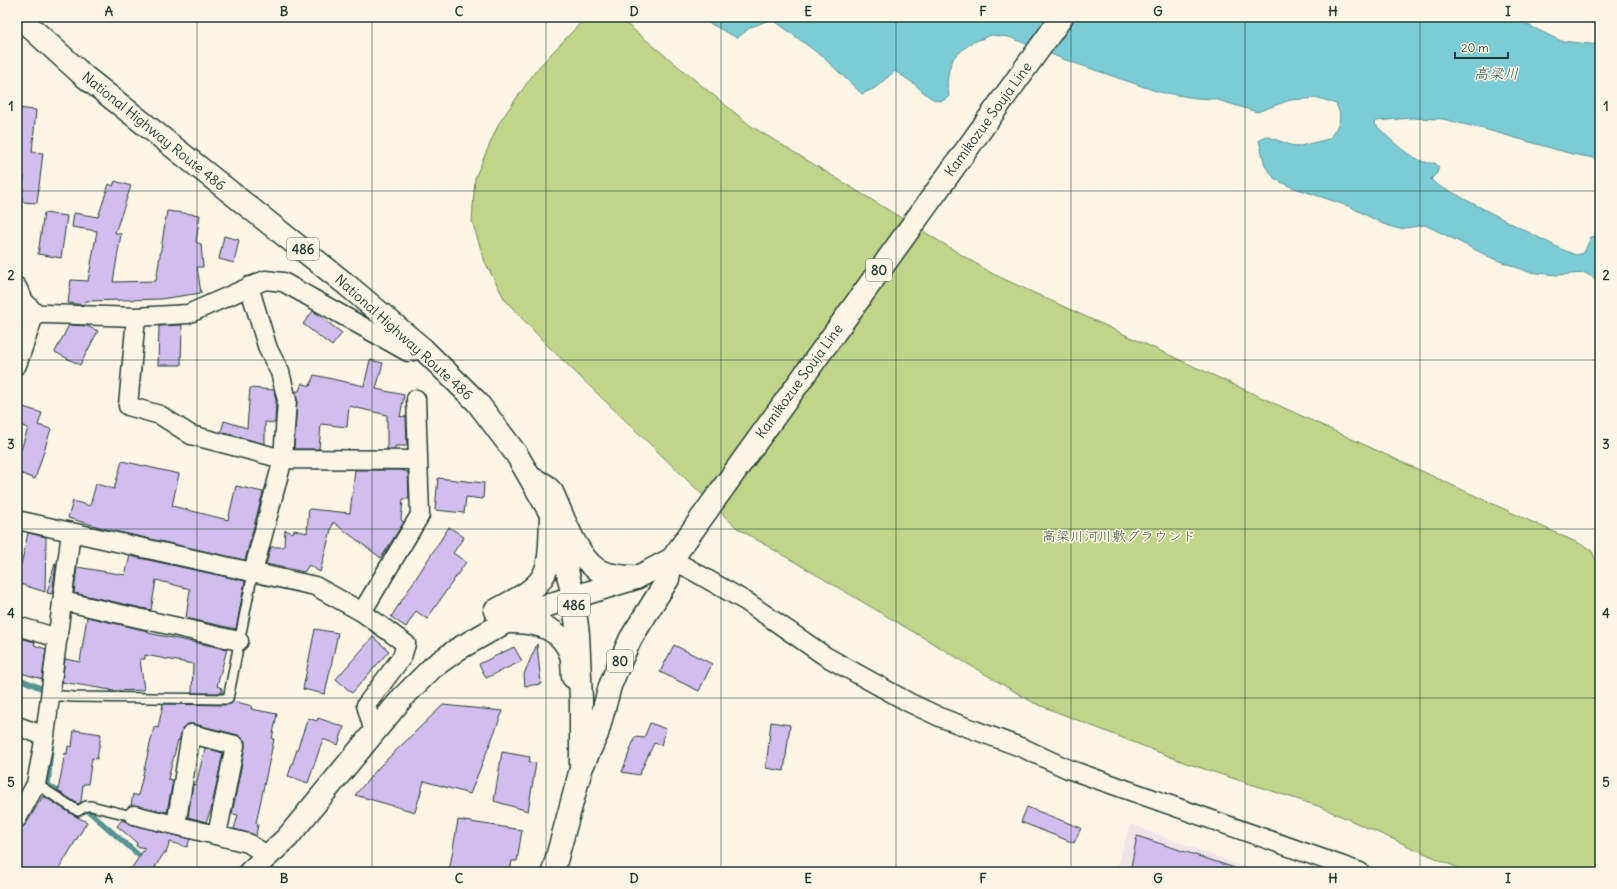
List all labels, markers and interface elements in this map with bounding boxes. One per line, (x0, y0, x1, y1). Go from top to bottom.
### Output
text: A (105, 3, 114, 20)
text: B (280, 3, 289, 20)
text: C (455, 3, 464, 20)
text: D (629, 3, 639, 20)
text: E (804, 3, 812, 20)
text: F (979, 3, 987, 20)
text: G (1153, 3, 1163, 20)
text: H (1328, 3, 1338, 20)
text: I (1505, 3, 1511, 20)
scale bar (1455, 34, 1508, 60)
text: 20 m (1461, 40, 1489, 55)
street label: Kamikozue Souja Line (940, 58, 1036, 180)
water label: 高梁川 (1473, 64, 1519, 83)
street label: National Highway Route 486 (79, 68, 229, 194)
text: 1 (8, 98, 14, 115)
text: 1 (1603, 98, 1609, 115)
road number: 486 (287, 238, 319, 260)
road number: 80 (866, 259, 892, 281)
text: 2 (7, 267, 15, 284)
text: 2 (1602, 267, 1610, 284)
street label: National Highway Route 486 (331, 270, 477, 404)
street label: Kamikozue Souja Line (751, 320, 847, 442)
text: 3 (7, 436, 15, 453)
text: 3 (1602, 436, 1610, 453)
park label: 高梁川河川敷グラウンド (1042, 527, 1196, 545)
road number: 486 (558, 594, 590, 616)
text: 4 (7, 605, 15, 622)
text: 4 (1602, 605, 1610, 622)
road number: 80 (607, 650, 633, 672)
text: 5 (7, 774, 15, 791)
text: 5 (1602, 774, 1610, 791)
text: A (105, 870, 114, 887)
text: B (280, 870, 289, 887)
text: C (455, 870, 464, 887)
text: D (629, 870, 639, 887)
text: E (804, 870, 812, 887)
text: F (979, 870, 987, 887)
text: G (1153, 870, 1163, 887)
text: H (1328, 870, 1338, 887)
text: I (1505, 870, 1511, 887)

